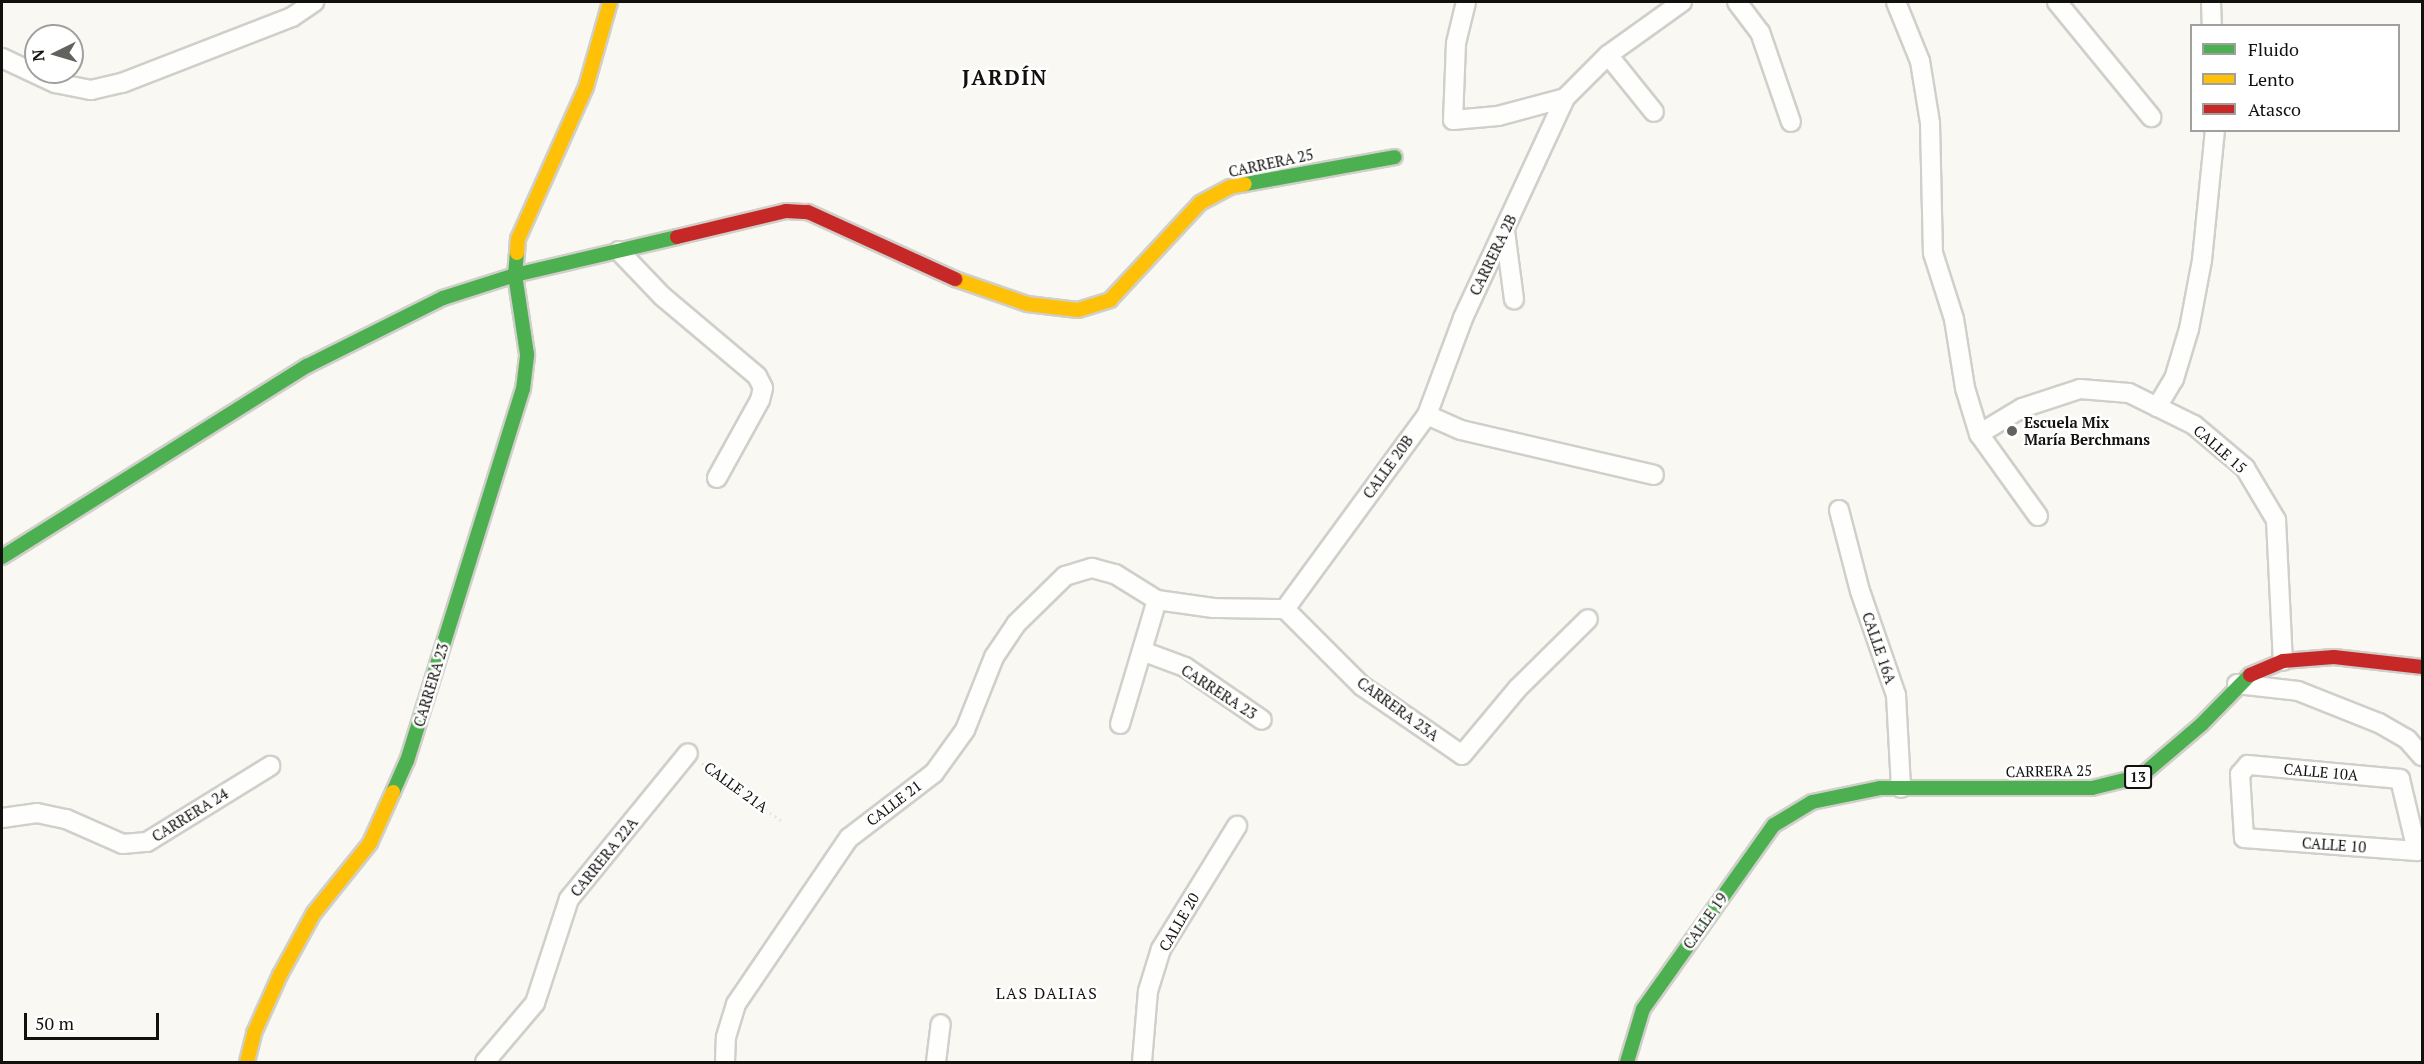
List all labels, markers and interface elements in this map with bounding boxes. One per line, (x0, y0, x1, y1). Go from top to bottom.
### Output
north arrow (24, 24, 84, 84)
legend (2190, 24, 2400, 132)
text: Fluido (2248, 37, 2299, 61)
text: N (27, 48, 50, 62)
district label: JARDÍN (962, 64, 1048, 90)
text: Lento (2248, 67, 2294, 91)
text: Atasco (2248, 97, 2301, 121)
street label: CARRERA 25 (1227, 145, 1315, 181)
street label: CARRERA 2B (1466, 211, 1520, 299)
place label: Escuela Mix María Berchmans (2024, 413, 2150, 448)
street label: CALLE 15 (2190, 421, 2250, 477)
marker: Escuela Mix María Berchmans (2005, 424, 2019, 438)
street label: CALLE 20B (1359, 432, 1417, 502)
street label: CALLE 16A (1858, 610, 1900, 686)
street label: CARRERA 23 (410, 641, 452, 729)
street label: CARRERA 23 (1178, 661, 1260, 723)
street label: CARRERA 23A (1353, 673, 1443, 745)
street label: CALLE 21A (701, 758, 771, 816)
street label: CALLE 10A (2283, 760, 2359, 784)
street label: CARRERA 25 (2005, 761, 2093, 781)
road number: 13 (2123, 766, 2153, 788)
street label: CALLE 21 (863, 776, 925, 830)
street label: CARRERA 24 (148, 784, 232, 846)
street label: CARRERA 22A (566, 814, 642, 900)
street label: CALLE 10 (2301, 834, 2367, 856)
street label: CALLE 19 (1679, 889, 1731, 953)
street label: CALLE 20 (1155, 890, 1203, 954)
district label: LAS DALIAS (996, 983, 1098, 1003)
scale bar (27, 1001, 162, 1039)
text: 50 m (35, 1011, 74, 1035)

